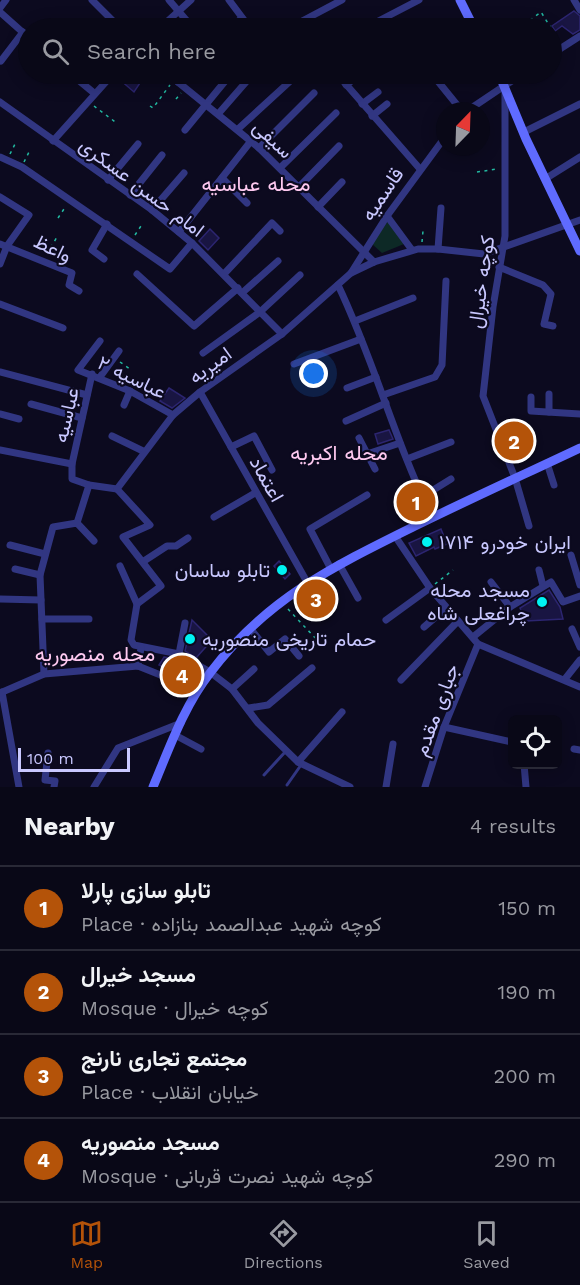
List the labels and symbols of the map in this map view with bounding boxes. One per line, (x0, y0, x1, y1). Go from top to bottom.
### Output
north arrow (436, 102, 490, 156)
street label: سیفی (248, 115, 298, 163)
street label: امام حسن عسکری (74, 132, 209, 243)
street label: قاسمیه (355, 163, 409, 225)
district label: محله عباسیه (201, 171, 311, 196)
street label: واعظ (30, 229, 76, 268)
street label: کوچه خیرال (463, 234, 501, 330)
street label: امیریه (184, 341, 237, 390)
street label: عباسیه ۲ (94, 350, 170, 404)
your location (299, 359, 328, 388)
street label: عباسیه (48, 385, 84, 445)
pin: 2 (494, 418, 534, 464)
district label: محله اکبریه (290, 440, 388, 466)
street label: اعتماد (245, 452, 289, 506)
pin: 1 (396, 480, 436, 524)
place label: ایران خودرو ۱۷۱۴ (439, 530, 571, 555)
marker: ایران خودرو ۱۷۱۴ (420, 535, 434, 549)
place label: تابلو ساسان (175, 558, 270, 583)
marker: تابلو ساسان (275, 563, 289, 577)
pin: 3 (296, 576, 336, 622)
place label: مسجد محله چراغعلی شاه (427, 578, 530, 627)
marker: مسجد محله چراغعلی شاه (535, 595, 549, 609)
place label: حمام تاریخی منصوریه (202, 627, 376, 652)
marker: حمام تاریخی منصوریه (183, 632, 197, 646)
district label: محله منصوریه (35, 641, 155, 667)
pin: 4 (162, 652, 201, 698)
street label: جباری مقدم (408, 661, 465, 760)
scale bar (18, 745, 130, 772)

